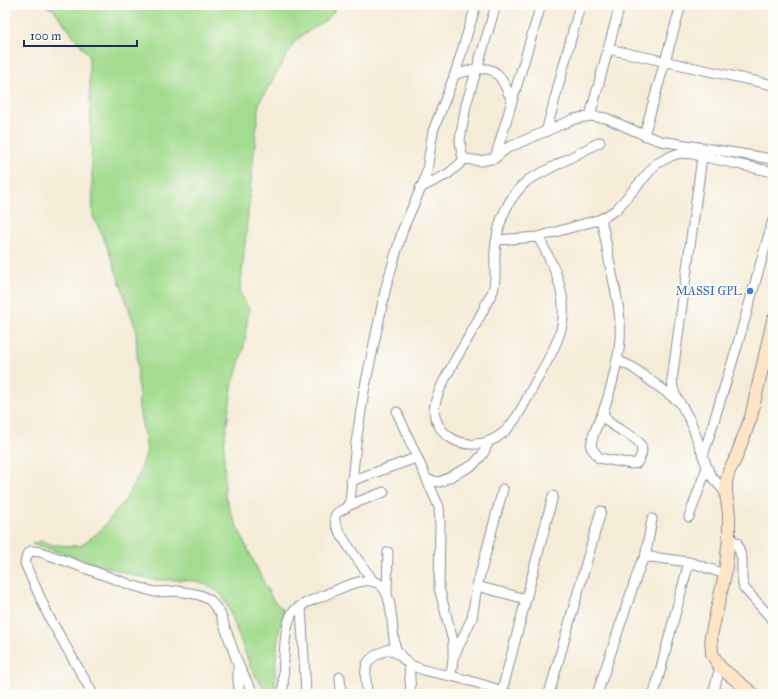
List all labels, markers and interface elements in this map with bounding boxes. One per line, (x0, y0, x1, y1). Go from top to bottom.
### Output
scale bar (24, 22, 137, 48)
text: 100 m (30, 29, 61, 43)
place label: MASSI GPL (676, 284, 742, 298)
marker: MASSI GPL (745, 286, 755, 296)

